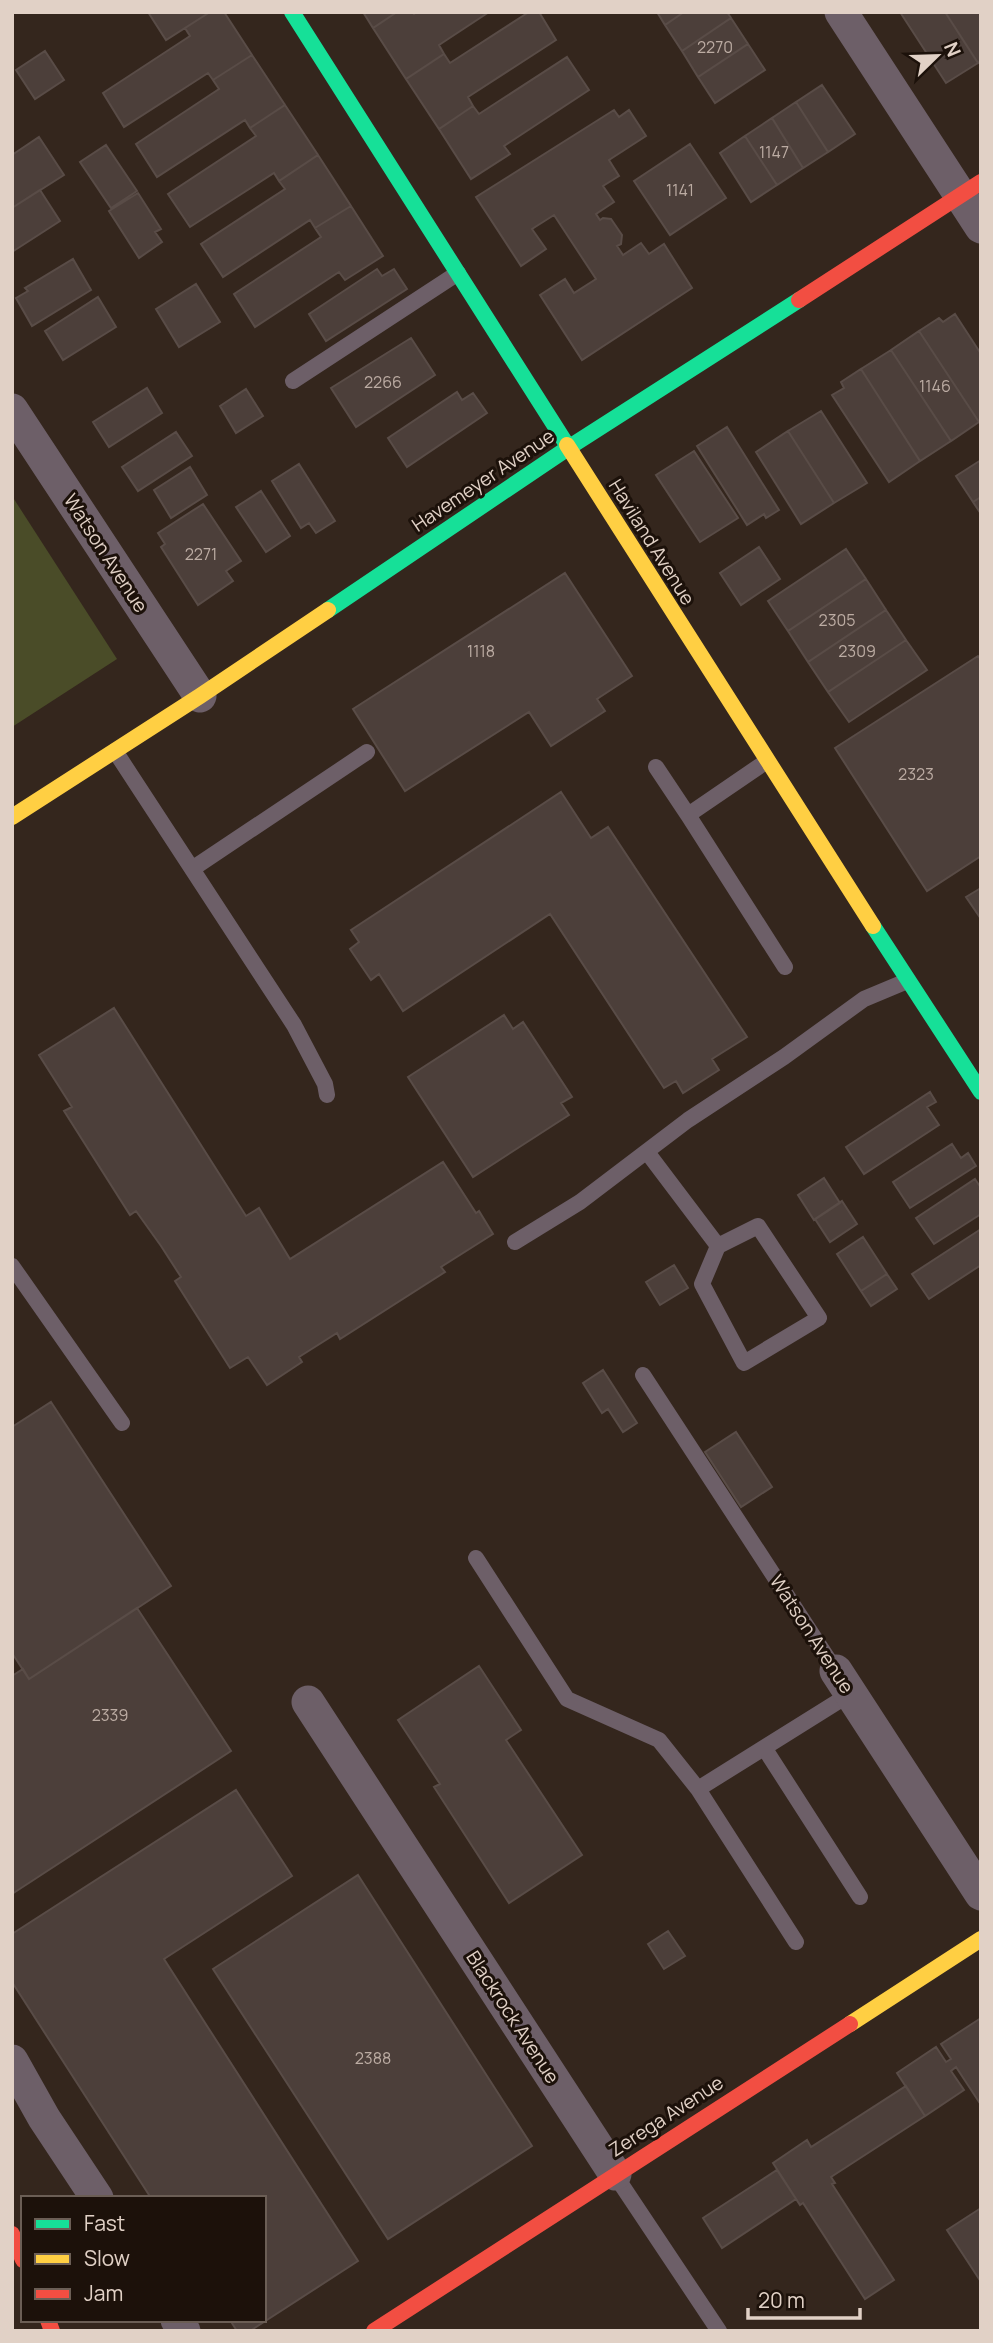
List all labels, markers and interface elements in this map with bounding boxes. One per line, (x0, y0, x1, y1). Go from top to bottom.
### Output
north arrow (902, 21, 972, 91)
house number: 2270 (697, 36, 733, 58)
text: N (938, 38, 967, 61)
house number: 1147 (759, 141, 789, 163)
house number: 1141 (666, 179, 694, 201)
house number: 2266 (364, 371, 402, 393)
house number: 1146 (919, 375, 951, 397)
street label: Havemeyer Avenue (407, 423, 559, 537)
street label: Haviland Avenue (603, 474, 701, 610)
street label: Watson Avenue (58, 489, 154, 617)
house number: 2271 (185, 543, 217, 565)
house number: 2305 (819, 609, 855, 631)
house number: 1118 (467, 640, 495, 662)
house number: 2309 (838, 640, 876, 662)
house number: 2323 (898, 763, 934, 785)
street label: Watson Avenue (764, 1570, 860, 1698)
house number: 2339 (92, 1704, 128, 1726)
street label: Blackrock Avenue (460, 1946, 566, 2088)
house number: 2388 (355, 2047, 391, 2069)
street label: Zerega Avenue (604, 2069, 728, 2163)
legend (21, 2196, 266, 2322)
text: Fast (84, 2209, 125, 2237)
text: Slow (84, 2244, 130, 2272)
scale bar (748, 2276, 860, 2320)
text: Jam (84, 2279, 123, 2307)
text: 20 m (758, 2286, 805, 2314)

